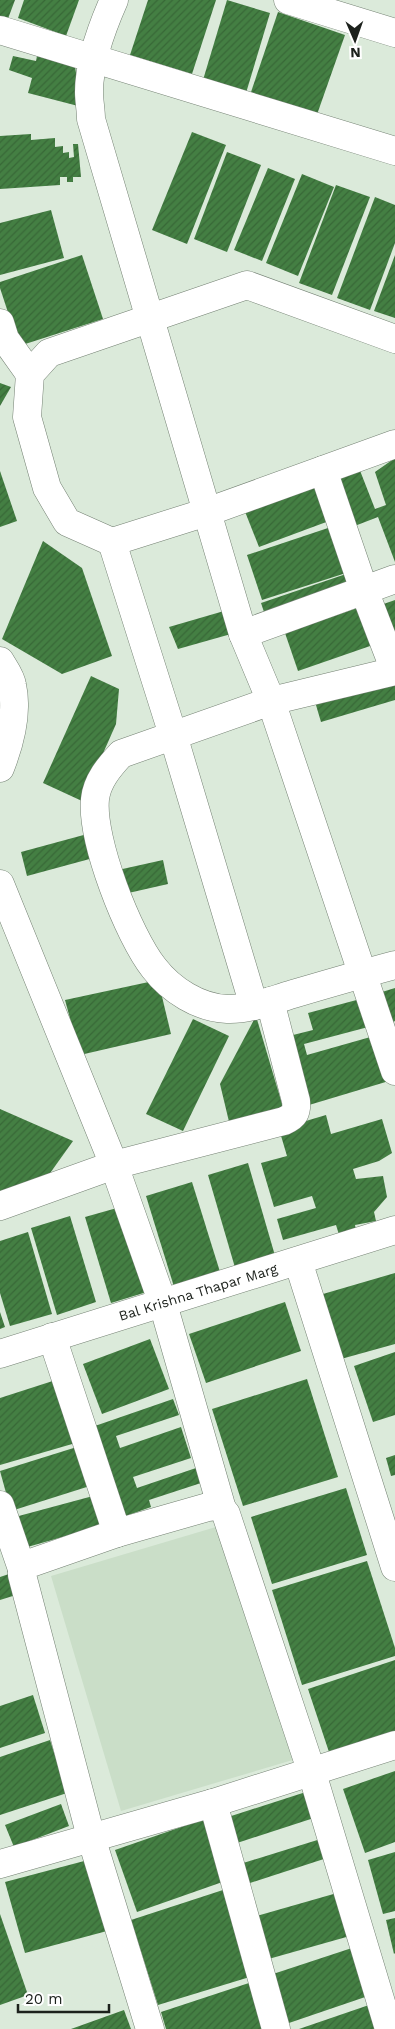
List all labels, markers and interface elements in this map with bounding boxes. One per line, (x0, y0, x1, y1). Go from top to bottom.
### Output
north arrow (330, 15, 380, 65)
text: N (350, 45, 361, 61)
street label: Bal Krishna Thapar Marg (117, 1260, 280, 1324)
scale bar (18, 1982, 109, 2014)
text: 20 m (25, 1990, 63, 2008)

